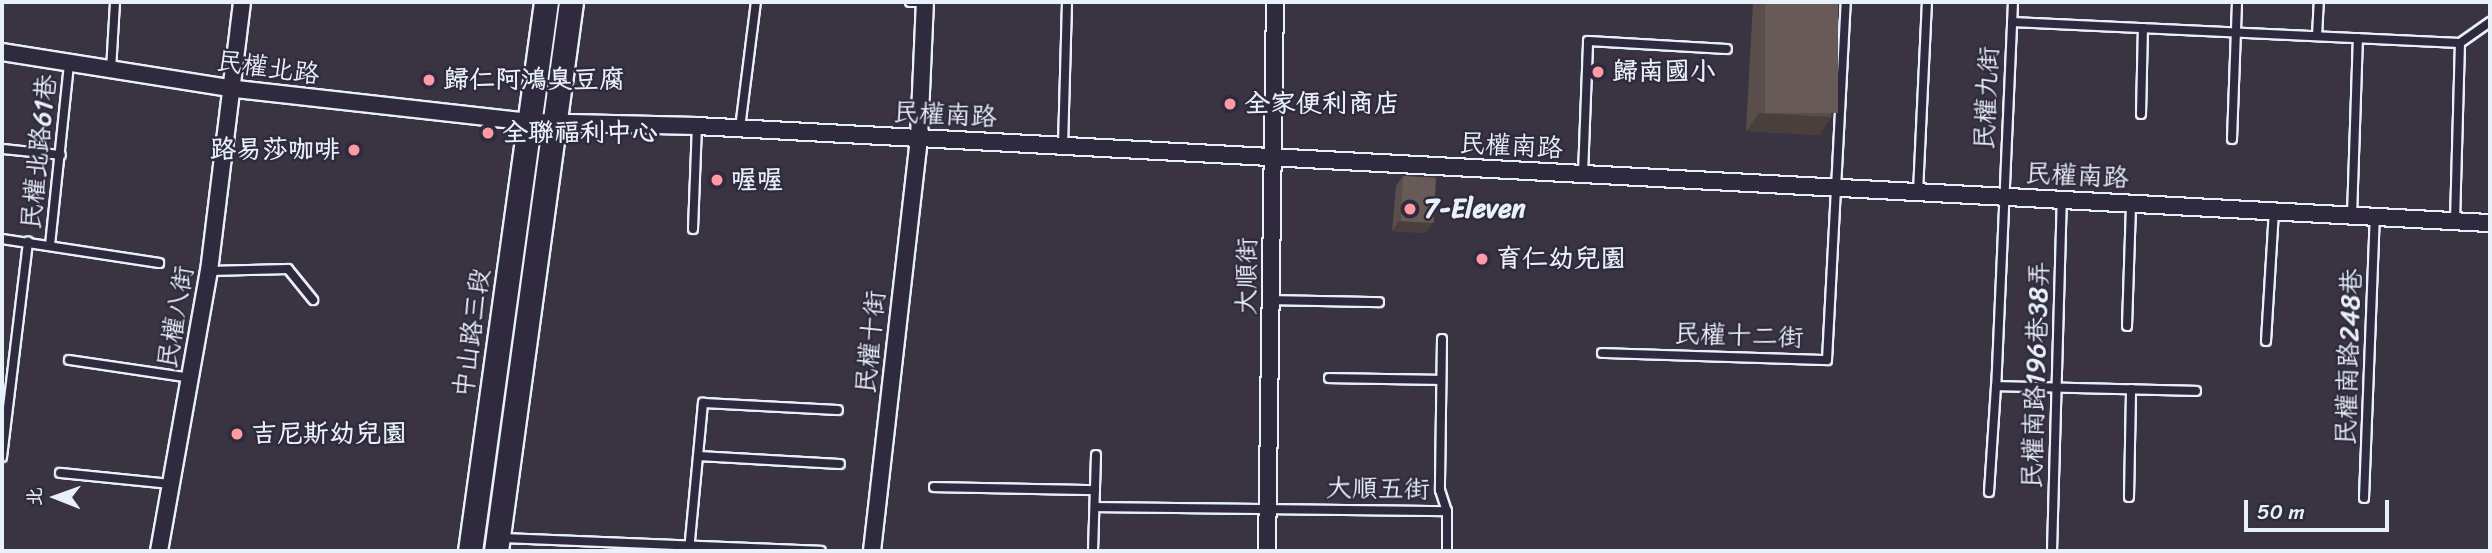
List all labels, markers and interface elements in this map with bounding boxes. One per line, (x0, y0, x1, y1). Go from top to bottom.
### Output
street label: 民權北路 (214, 45, 322, 91)
street label: 民權九街 (1969, 45, 2005, 151)
place label: 歸南國小 (1612, 56, 1716, 88)
place label: 歸仁阿鴻臭豆腐 (443, 64, 625, 96)
marker: 歸南國小 (1590, 64, 1606, 80)
marker: 歸仁阿鴻臭豆腐 (421, 72, 437, 88)
street label: 民權北路61巷 (15, 73, 63, 231)
place label: 全家便利商店 (1244, 88, 1400, 120)
marker: 全家便利商店 (1222, 96, 1238, 112)
street label: 民權南路 (892, 97, 998, 133)
place label: 全聯福利中心 (502, 117, 658, 149)
marker: 全聯福利中心 (480, 125, 496, 141)
street label: 民權南路 (1458, 128, 1564, 164)
place label: 路易莎咖啡 (210, 134, 340, 166)
marker: 路易莎咖啡 (346, 142, 362, 158)
street label: 民權南路 (2024, 158, 2130, 194)
place label: 喔喔 (731, 164, 783, 196)
marker: 喔喔 (709, 172, 725, 188)
place label: 7-Eleven (1424, 193, 1526, 225)
marker: 7-Eleven (1402, 201, 1418, 217)
street label: 大順街 (1231, 237, 1263, 315)
place label: 育仁幼兒園 (1496, 243, 1626, 275)
marker: 育仁幼兒園 (1474, 251, 1490, 267)
street label: 民權南路196巷38弄 (2016, 261, 2056, 489)
street label: 民權八街 (152, 263, 200, 371)
street label: 中山路三段 (448, 266, 496, 400)
street label: 民權南路248巷 (2330, 268, 2368, 446)
street label: 民權十街 (850, 289, 892, 395)
street label: 民權十二街 (1673, 318, 1805, 354)
place label: 吉尼斯幼兒園 (251, 418, 407, 450)
marker: 吉尼斯幼兒園 (229, 426, 245, 442)
north arrow (21, 462, 91, 532)
street label: 大順五街 (1326, 472, 1430, 506)
scale bar (2247, 486, 2392, 530)
text: 北 (18, 487, 51, 506)
text: 50 m (2257, 493, 2305, 531)

